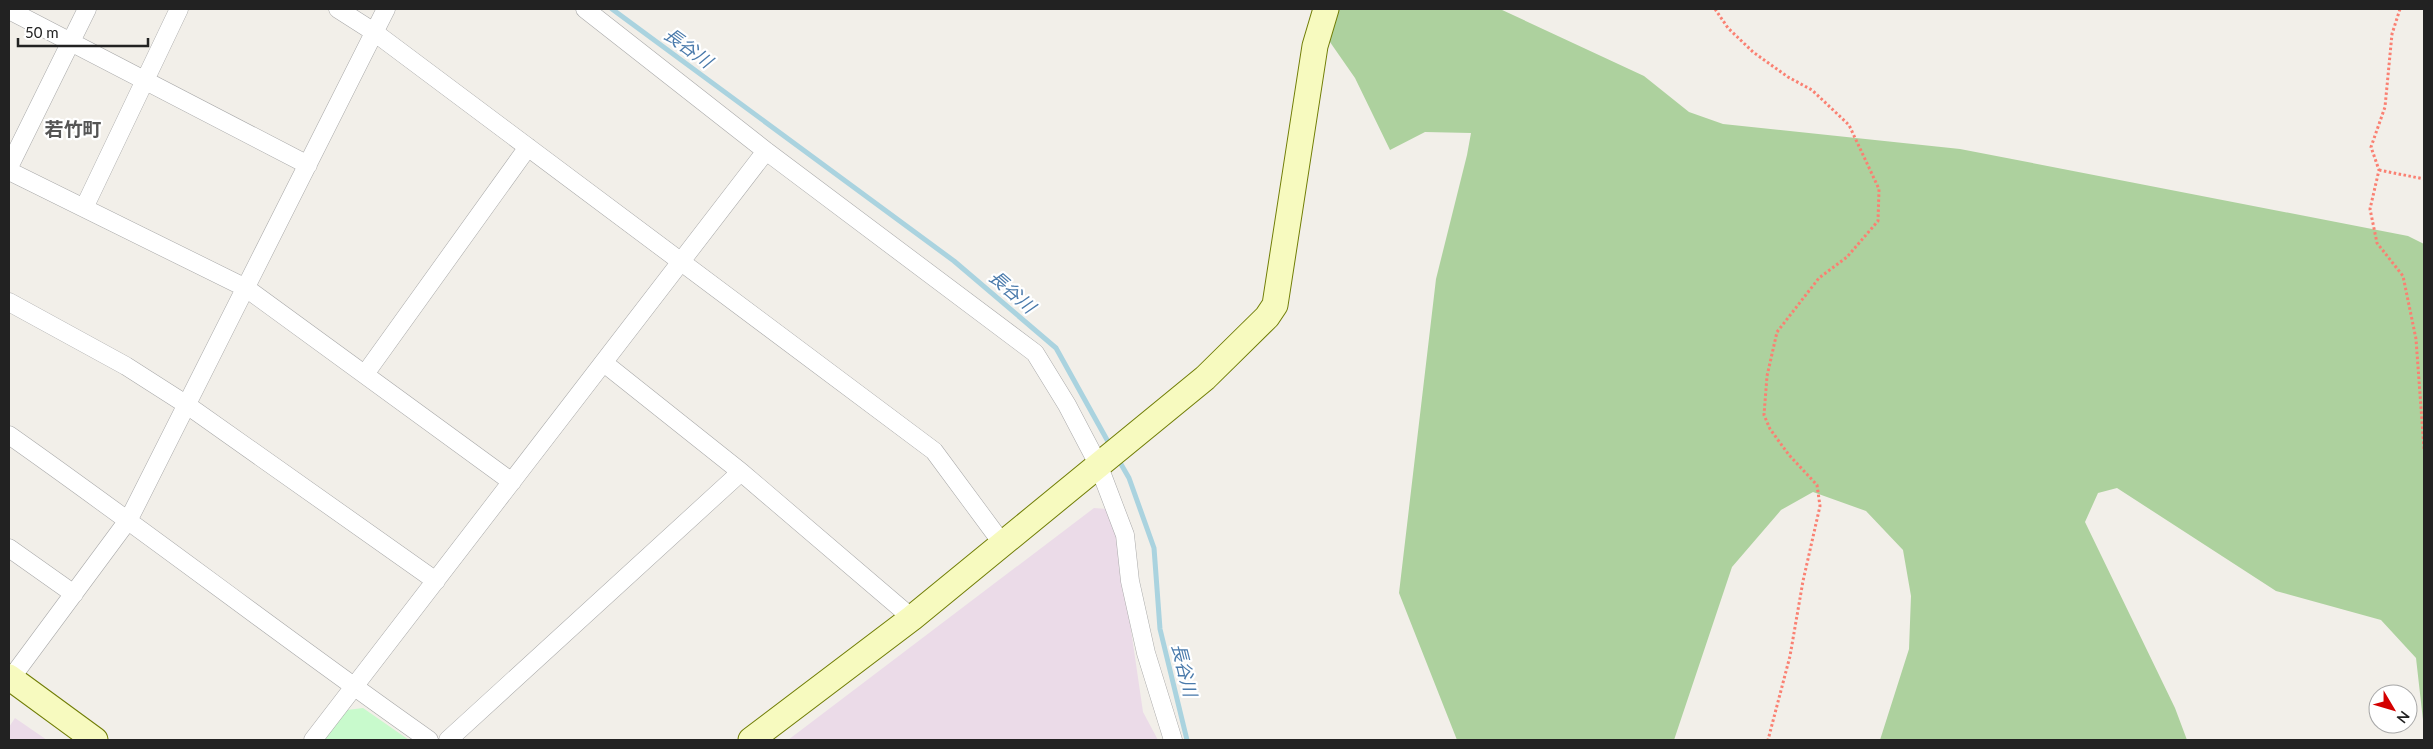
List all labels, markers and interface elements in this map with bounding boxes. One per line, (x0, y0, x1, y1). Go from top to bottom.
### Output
scale bar (18, 15, 148, 47)
water label: 長谷川 (660, 22, 719, 73)
text: 50 m (25, 23, 59, 41)
district label: 若竹町 (44, 117, 102, 140)
water label: 長谷川 (985, 265, 1042, 319)
water label: 長谷川 (1168, 641, 1203, 701)
north arrow (2368, 684, 2418, 734)
text: N (2394, 708, 2414, 727)

